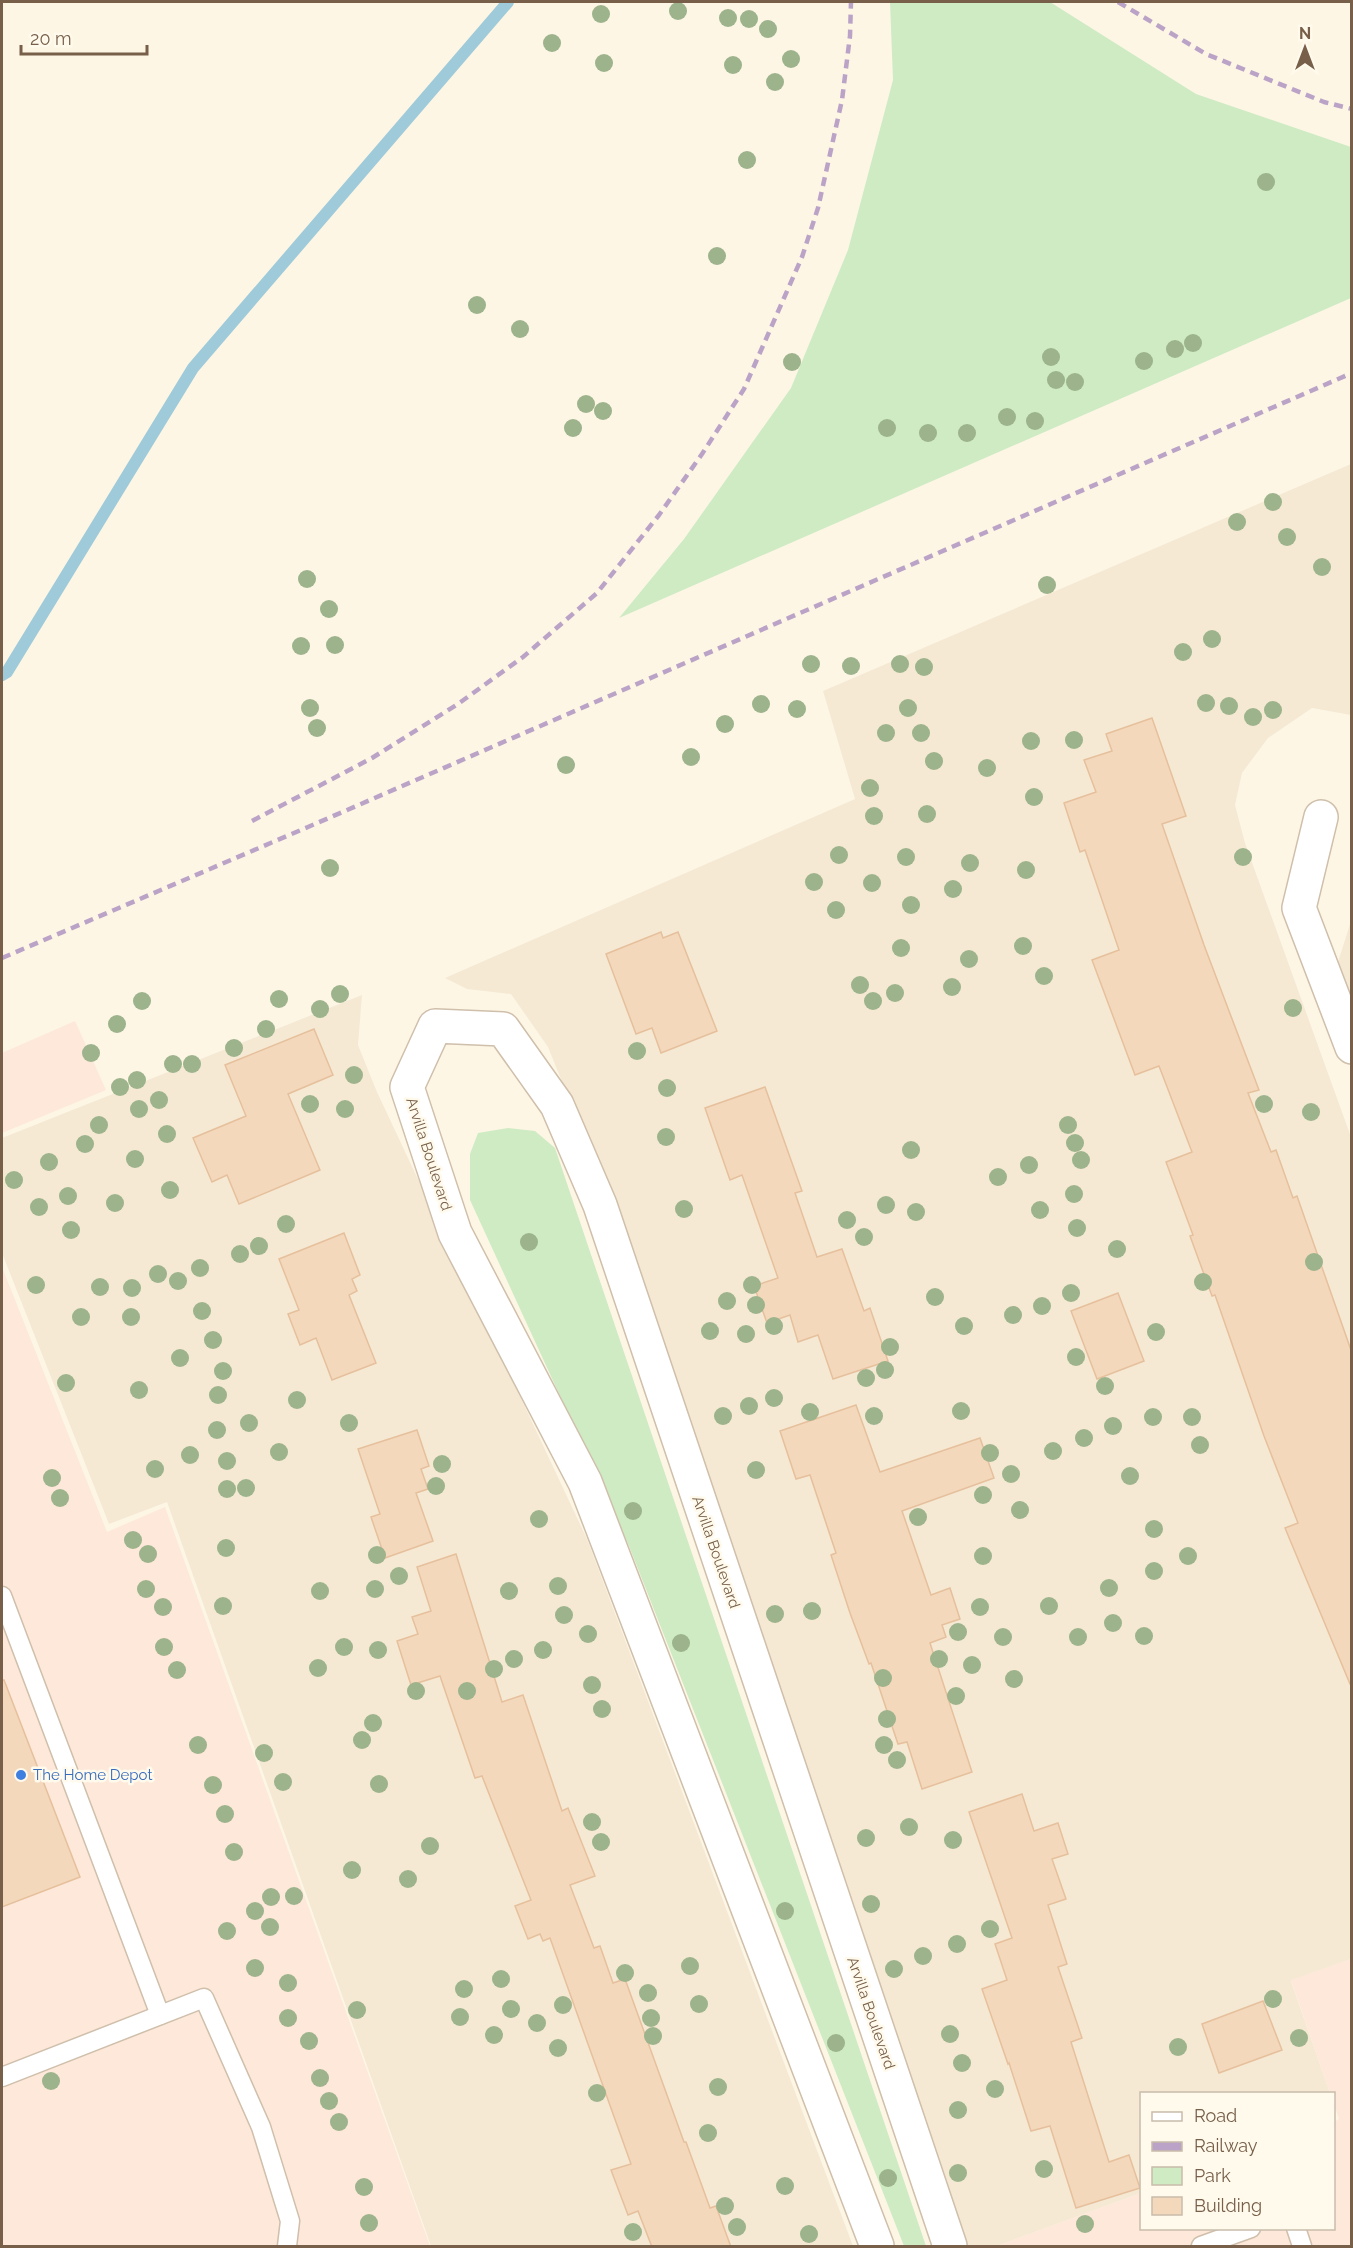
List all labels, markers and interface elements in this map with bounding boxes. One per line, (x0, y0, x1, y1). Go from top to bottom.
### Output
scale bar (21, 18, 147, 56)
north arrow (1275, 18, 1335, 78)
text: N (1299, 24, 1311, 43)
text: 20 m (30, 28, 72, 49)
street label: Arvilla Boulevard (402, 1095, 456, 1213)
street label: Arvilla Boulevard (688, 1493, 744, 1611)
place label: The Home Depot (33, 1766, 152, 1784)
marker: The Home Depot (14, 1768, 28, 1782)
street label: Arvilla Boulevard (843, 1954, 899, 2072)
legend (1140, 2092, 1335, 2230)
text: Road (1194, 2105, 1237, 2126)
text: Railway (1194, 2135, 1258, 2156)
text: Park (1194, 2165, 1231, 2186)
text: Building (1194, 2195, 1262, 2216)

